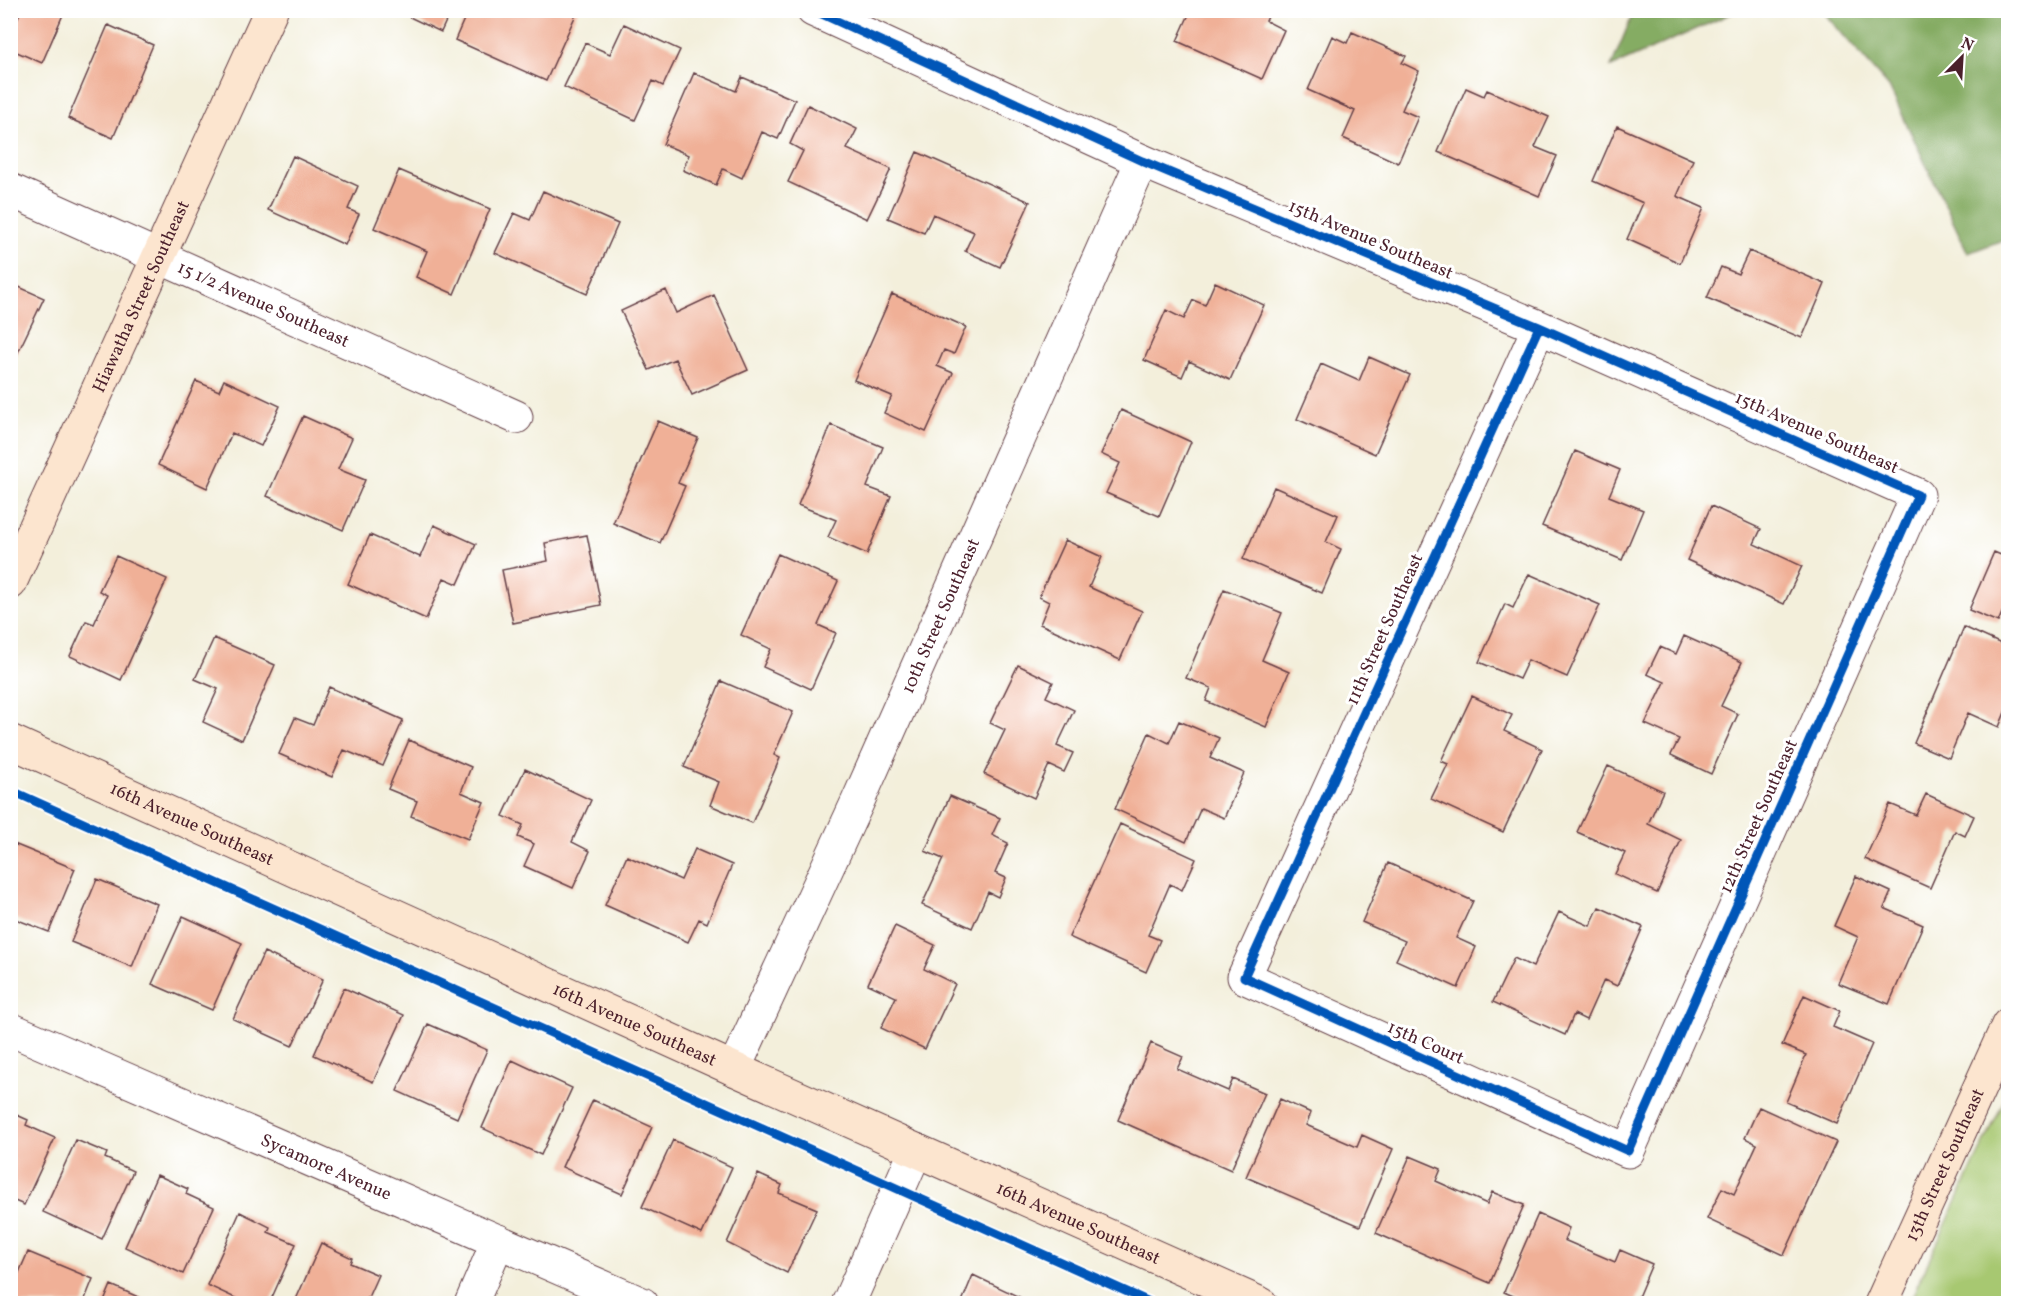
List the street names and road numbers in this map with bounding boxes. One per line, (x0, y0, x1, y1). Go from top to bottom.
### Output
street label: 15th Avenue Southeast (1284, 194, 1457, 286)
street label: Hiawatha Street Southeast (87, 197, 197, 397)
street label: 15 1/2 Avenue Southeast (173, 256, 353, 355)
street label: 15th Avenue Southeast (1730, 386, 1902, 481)
street label: 10th Street Southeast (896, 535, 987, 698)
street label: 11th Street Southeast (1341, 550, 1430, 709)
street label: 12th Street Southeast (1714, 736, 1805, 898)
street label: 16th Avenue Southeast (106, 777, 278, 873)
street label: 16th Avenue Southeast (548, 977, 720, 1073)
street label: 15th Court (1383, 1015, 1468, 1071)
street label: 13th Street Southeast (1900, 1085, 1992, 1246)
street label: Sycamore Avenue (256, 1129, 395, 1208)
street label: 16th Avenue Southeast (992, 1176, 1164, 1272)

